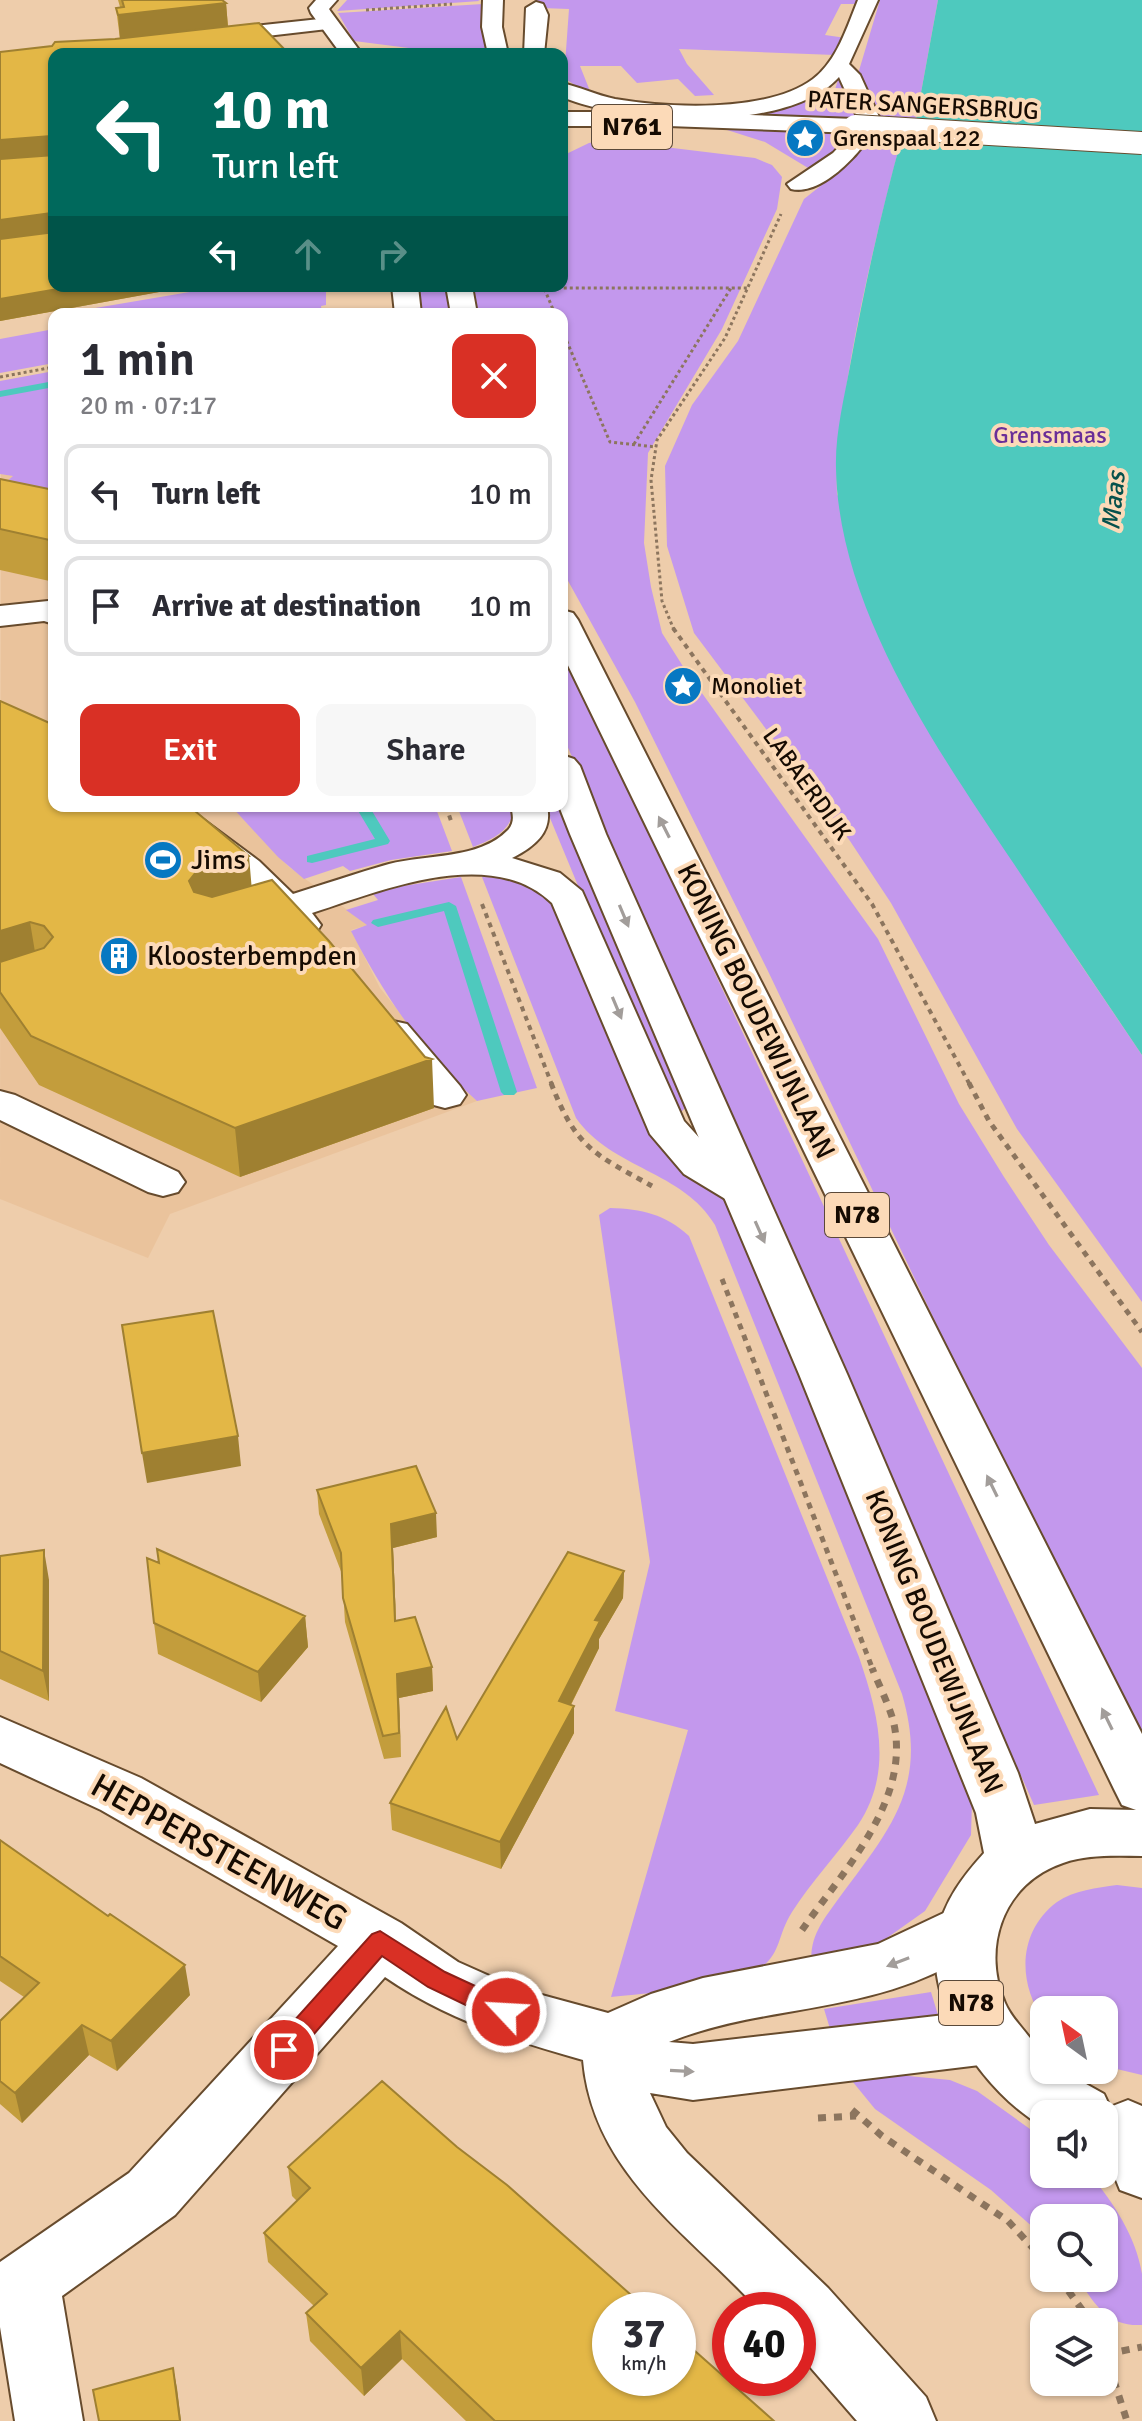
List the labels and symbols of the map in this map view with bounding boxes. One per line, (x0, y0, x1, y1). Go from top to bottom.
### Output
street label: PATER SANGERSBRUG (807, 84, 1039, 126)
road number: N761 (592, 105, 672, 149)
place icon: Grenspaal 122 (784, 117, 826, 159)
place label: Grenspaal 122 (833, 123, 981, 153)
park label: Grensmaas (993, 420, 1107, 450)
water label: Maas (1095, 468, 1133, 532)
place icon: Monoliet (662, 665, 704, 707)
place label: Monoliet (711, 671, 802, 701)
street label: LABAERDIJK (756, 722, 858, 846)
one-way arrow (658, 816, 671, 839)
sports icon: Jims (142, 839, 184, 881)
place label: Jims (191, 843, 246, 877)
street label: KONING BOUDEWIJNLAAN (670, 858, 842, 1164)
one-way arrow (617, 904, 630, 928)
building icon: Kloosterbempden (98, 935, 140, 977)
place label: Kloosterbempden (147, 939, 357, 973)
one-way arrow (610, 996, 623, 1020)
road number: N78 (825, 1193, 889, 1237)
one-way arrow (754, 1220, 767, 1244)
one-way arrow (985, 1475, 999, 1498)
street label: KONING BOUDEWIJNLAAN (857, 1485, 1011, 1799)
one-way arrow (1101, 1708, 1114, 1731)
street label: HEPPERSTEENWEG (84, 1764, 354, 1940)
one-way arrow (886, 1956, 910, 1969)
position arrow (464, 1970, 548, 2054)
road number: N78 (939, 1981, 1003, 2025)
north arrow (1030, 1996, 1118, 2084)
pin (250, 2016, 318, 2084)
one-way arrow (670, 2065, 695, 2078)
speed limit sign: 40 (712, 2292, 816, 2396)

